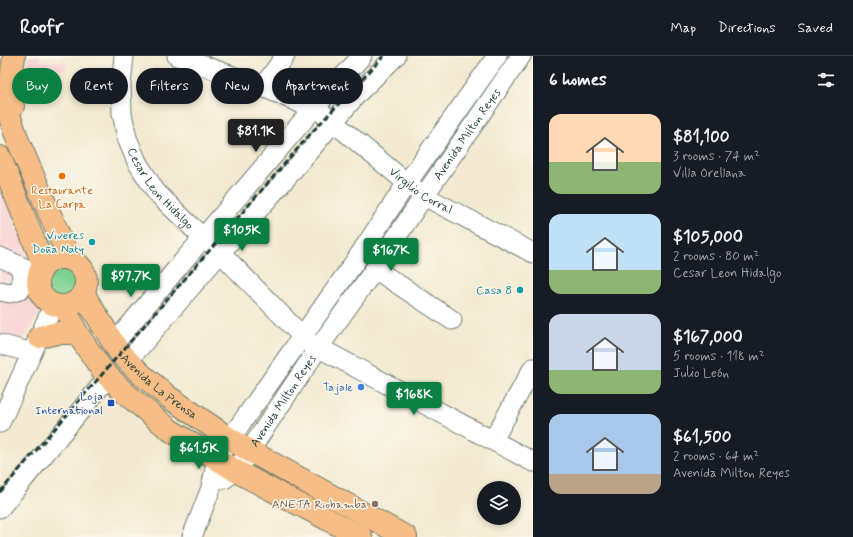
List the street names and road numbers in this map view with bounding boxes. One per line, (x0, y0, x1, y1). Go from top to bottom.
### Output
street label: Avenida Milton Reyes (430, 85, 506, 184)
street label: Cesar Leon Hidalgo (123, 146, 197, 233)
street label: Virgilio Corral (385, 164, 455, 218)
street label: Avenida La Prensa (116, 351, 200, 423)
street label: Avenida Milton Reyes (247, 351, 321, 451)

